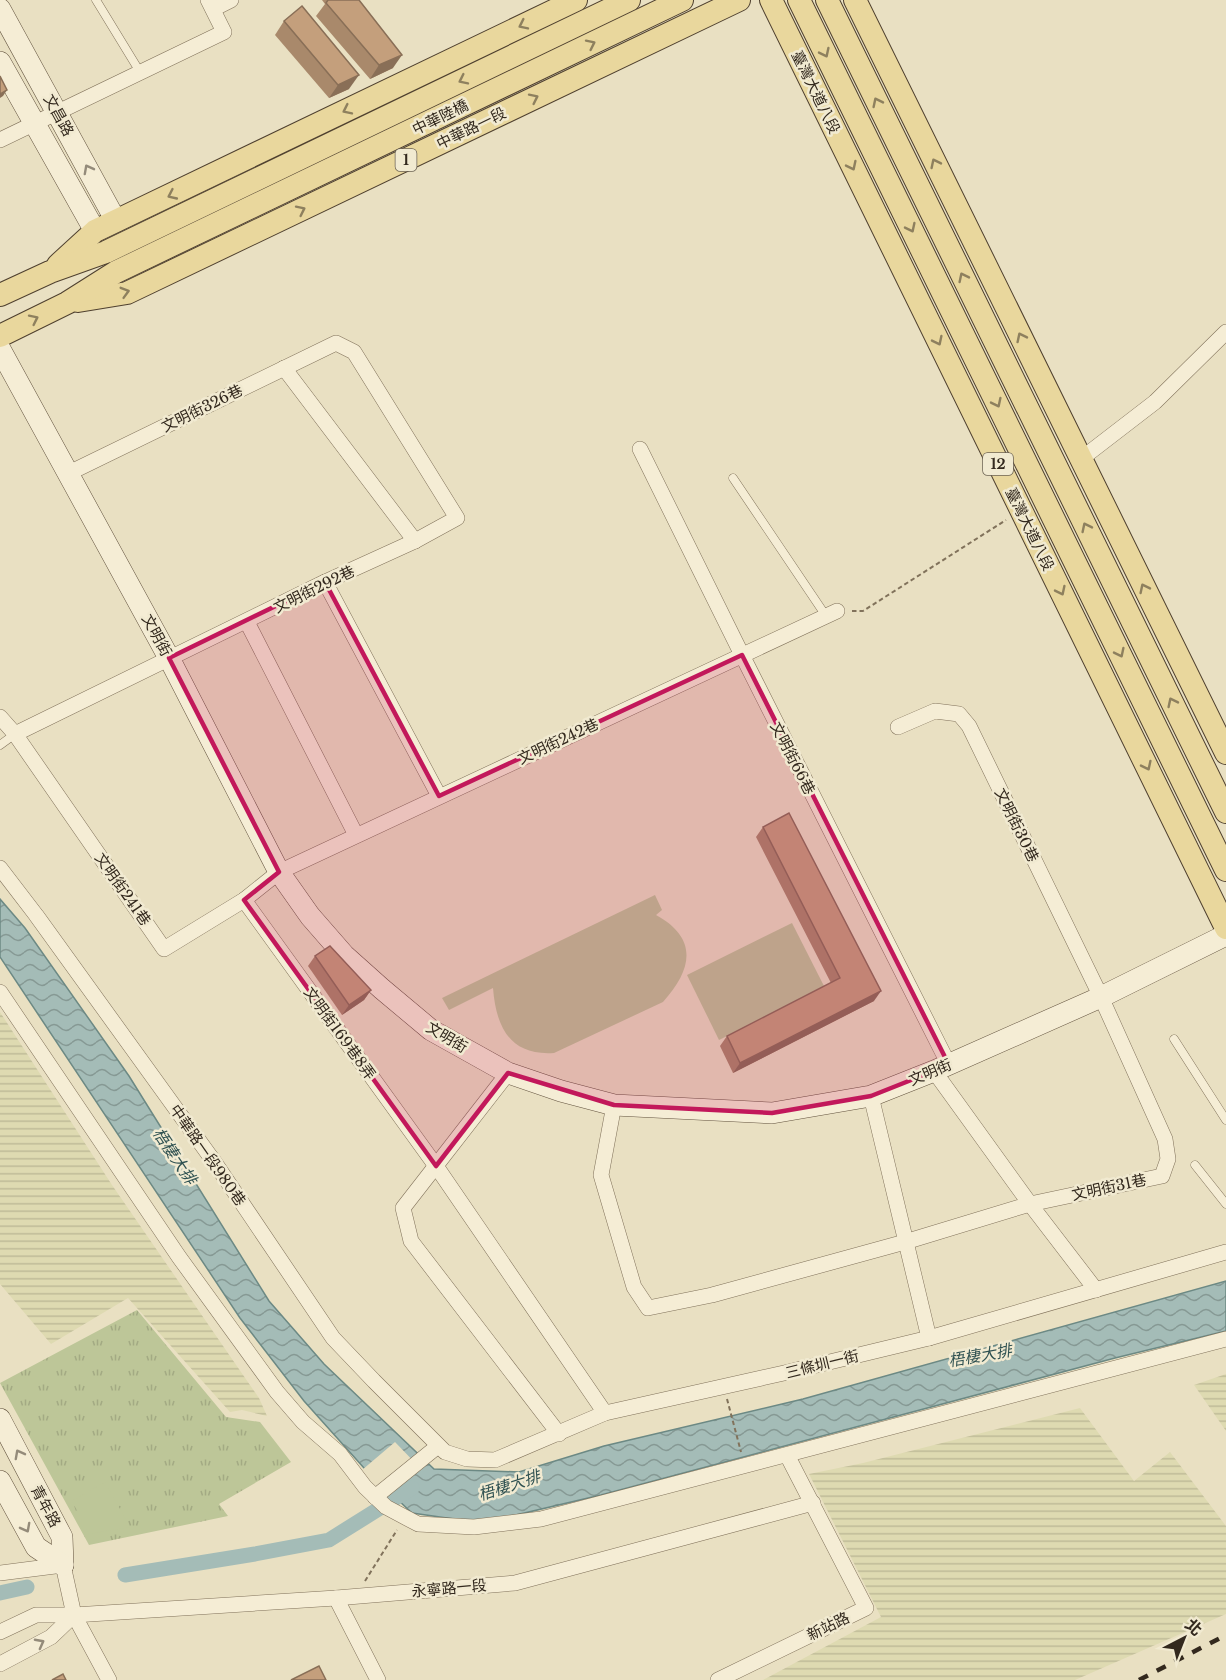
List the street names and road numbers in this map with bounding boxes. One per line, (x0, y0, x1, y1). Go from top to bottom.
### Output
street label: 臺灣大道八段 (788, 47, 844, 137)
street label: 文昌路 (40, 91, 78, 139)
street label: 中華陸橋 (409, 95, 471, 139)
street label: 中華路一段 (433, 103, 509, 153)
road number: 1 (396, 149, 416, 171)
street label: 文明街326巷 (158, 380, 246, 436)
road number: 12 (983, 453, 1013, 475)
street label: 臺灣大道八段 (1002, 484, 1058, 574)
street label: 文明街292巷 (270, 561, 358, 617)
street label: 文明街 (138, 611, 176, 659)
street label: 文明街242巷 (514, 714, 602, 768)
street label: 文明街66巷 (767, 718, 819, 798)
street label: 文明街30巷 (991, 785, 1043, 865)
street label: 文明街241巷 (91, 849, 155, 929)
street label: 文明街169巷8弄 (300, 983, 380, 1083)
street label: 文明街 (423, 1017, 471, 1057)
street label: 文明街 (906, 1054, 954, 1090)
street label: 中華路一段980巷 (166, 1101, 250, 1209)
street label: 文明街31巷 (1070, 1170, 1148, 1204)
street label: 三條圳一街 (783, 1346, 861, 1382)
street label: 青年路 (27, 1482, 65, 1530)
street label: 永寧路一段 (411, 1575, 487, 1601)
street label: 新站路 (804, 1608, 852, 1644)

